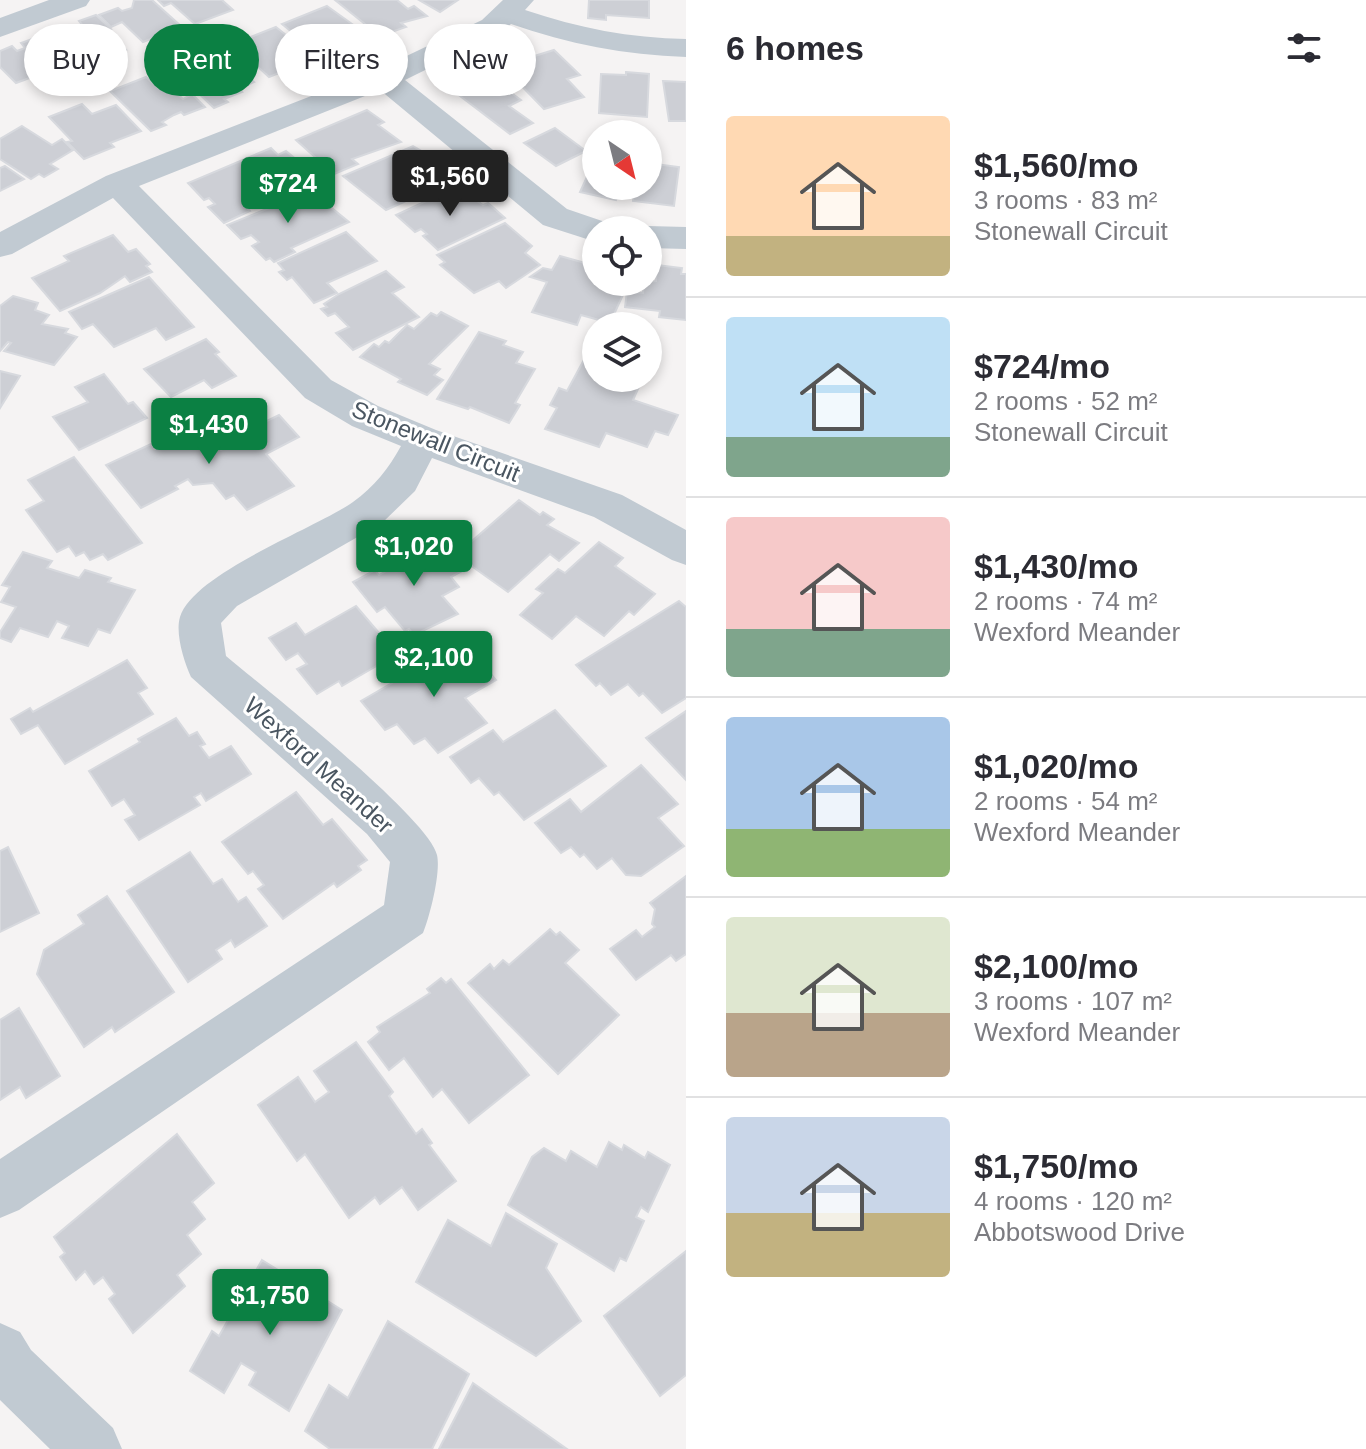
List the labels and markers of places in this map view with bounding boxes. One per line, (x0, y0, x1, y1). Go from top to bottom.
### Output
pin: $1,560 (385, 150, 515, 218)
pin: $724 (241, 157, 335, 225)
pin: $1,430 (144, 398, 274, 466)
pin: $1,020 (349, 520, 479, 588)
pin: $2,100 (369, 631, 499, 699)
pin: $1,750 (205, 1269, 335, 1337)

